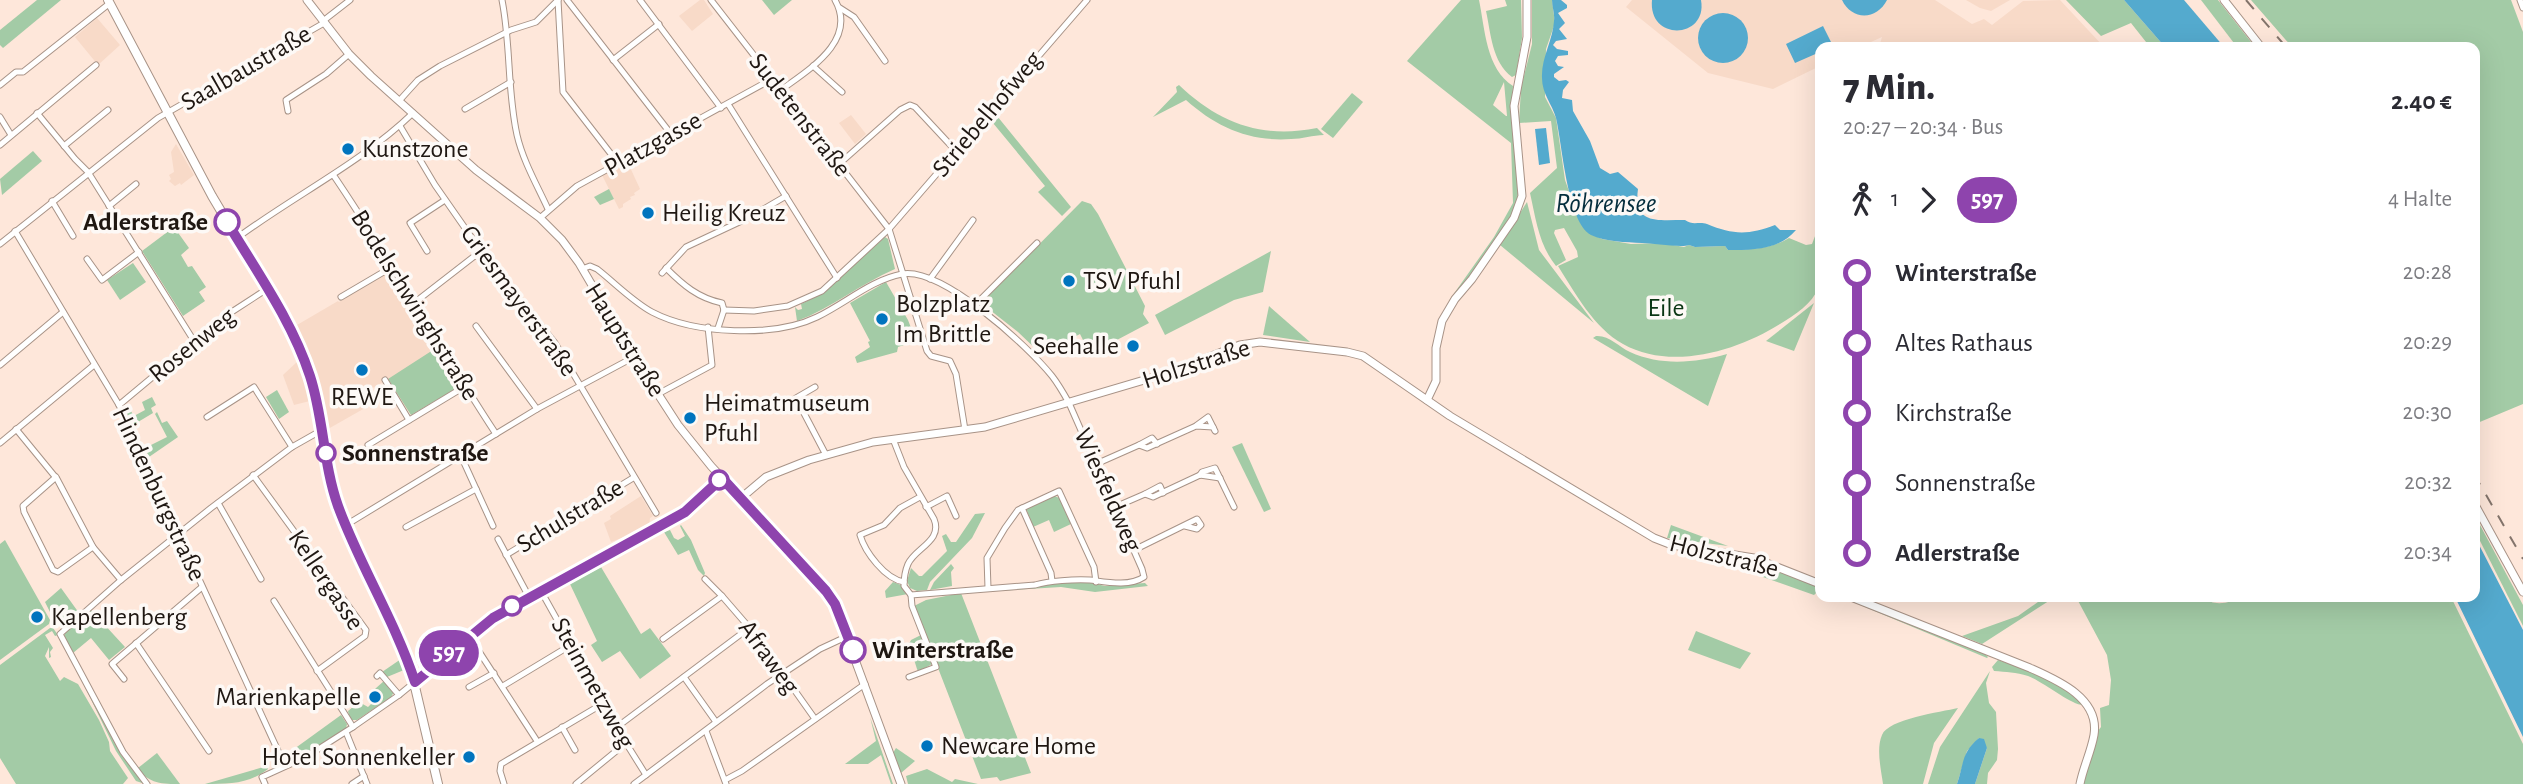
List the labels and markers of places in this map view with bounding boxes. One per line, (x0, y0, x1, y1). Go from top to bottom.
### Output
place label: Kunstzone (362, 136, 468, 162)
marker: Kunstzone (340, 141, 356, 157)
place label: Heilig Kreuz (662, 200, 786, 226)
marker: Heilig Kreuz (640, 205, 656, 221)
place label: Adlerstraße (83, 209, 208, 235)
marker: Adlerstraße (214, 209, 240, 235)
place label: TSV Pfuhl (1083, 268, 1181, 294)
marker: TSV Pfuhl (1061, 273, 1077, 289)
place label: Bolzplatz Im Brittle (896, 291, 991, 347)
marker: Bolzplatz Im Brittle (874, 311, 890, 327)
place label: Seehalle (1033, 333, 1119, 359)
marker: Seehalle (1125, 338, 1141, 354)
marker: REWE (354, 362, 370, 378)
place label: REWE (331, 384, 393, 410)
place label: Heimatmuseum Pfuhl (704, 390, 870, 446)
marker: Heimatmuseum Pfuhl (682, 410, 698, 426)
place label: Sonnenstraße (342, 440, 488, 466)
marker: Sonnenstraße (316, 443, 336, 463)
unlabelled marker (709, 470, 729, 490)
unlabelled marker (502, 596, 522, 616)
place label: Kapellenberg (51, 604, 187, 630)
marker: Kapellenberg (29, 609, 45, 625)
marker: Winterstraße (840, 637, 866, 663)
place label: Winterstraße (872, 637, 1014, 663)
place label: Marienkapelle (216, 684, 361, 710)
marker: Marienkapelle (367, 689, 383, 705)
place label: Newcare Home (941, 733, 1096, 759)
marker: Newcare Home (919, 738, 935, 754)
place label: Hotel Sonnenkeller (261, 744, 456, 770)
marker: Hotel Sonnenkeller (461, 749, 477, 765)

